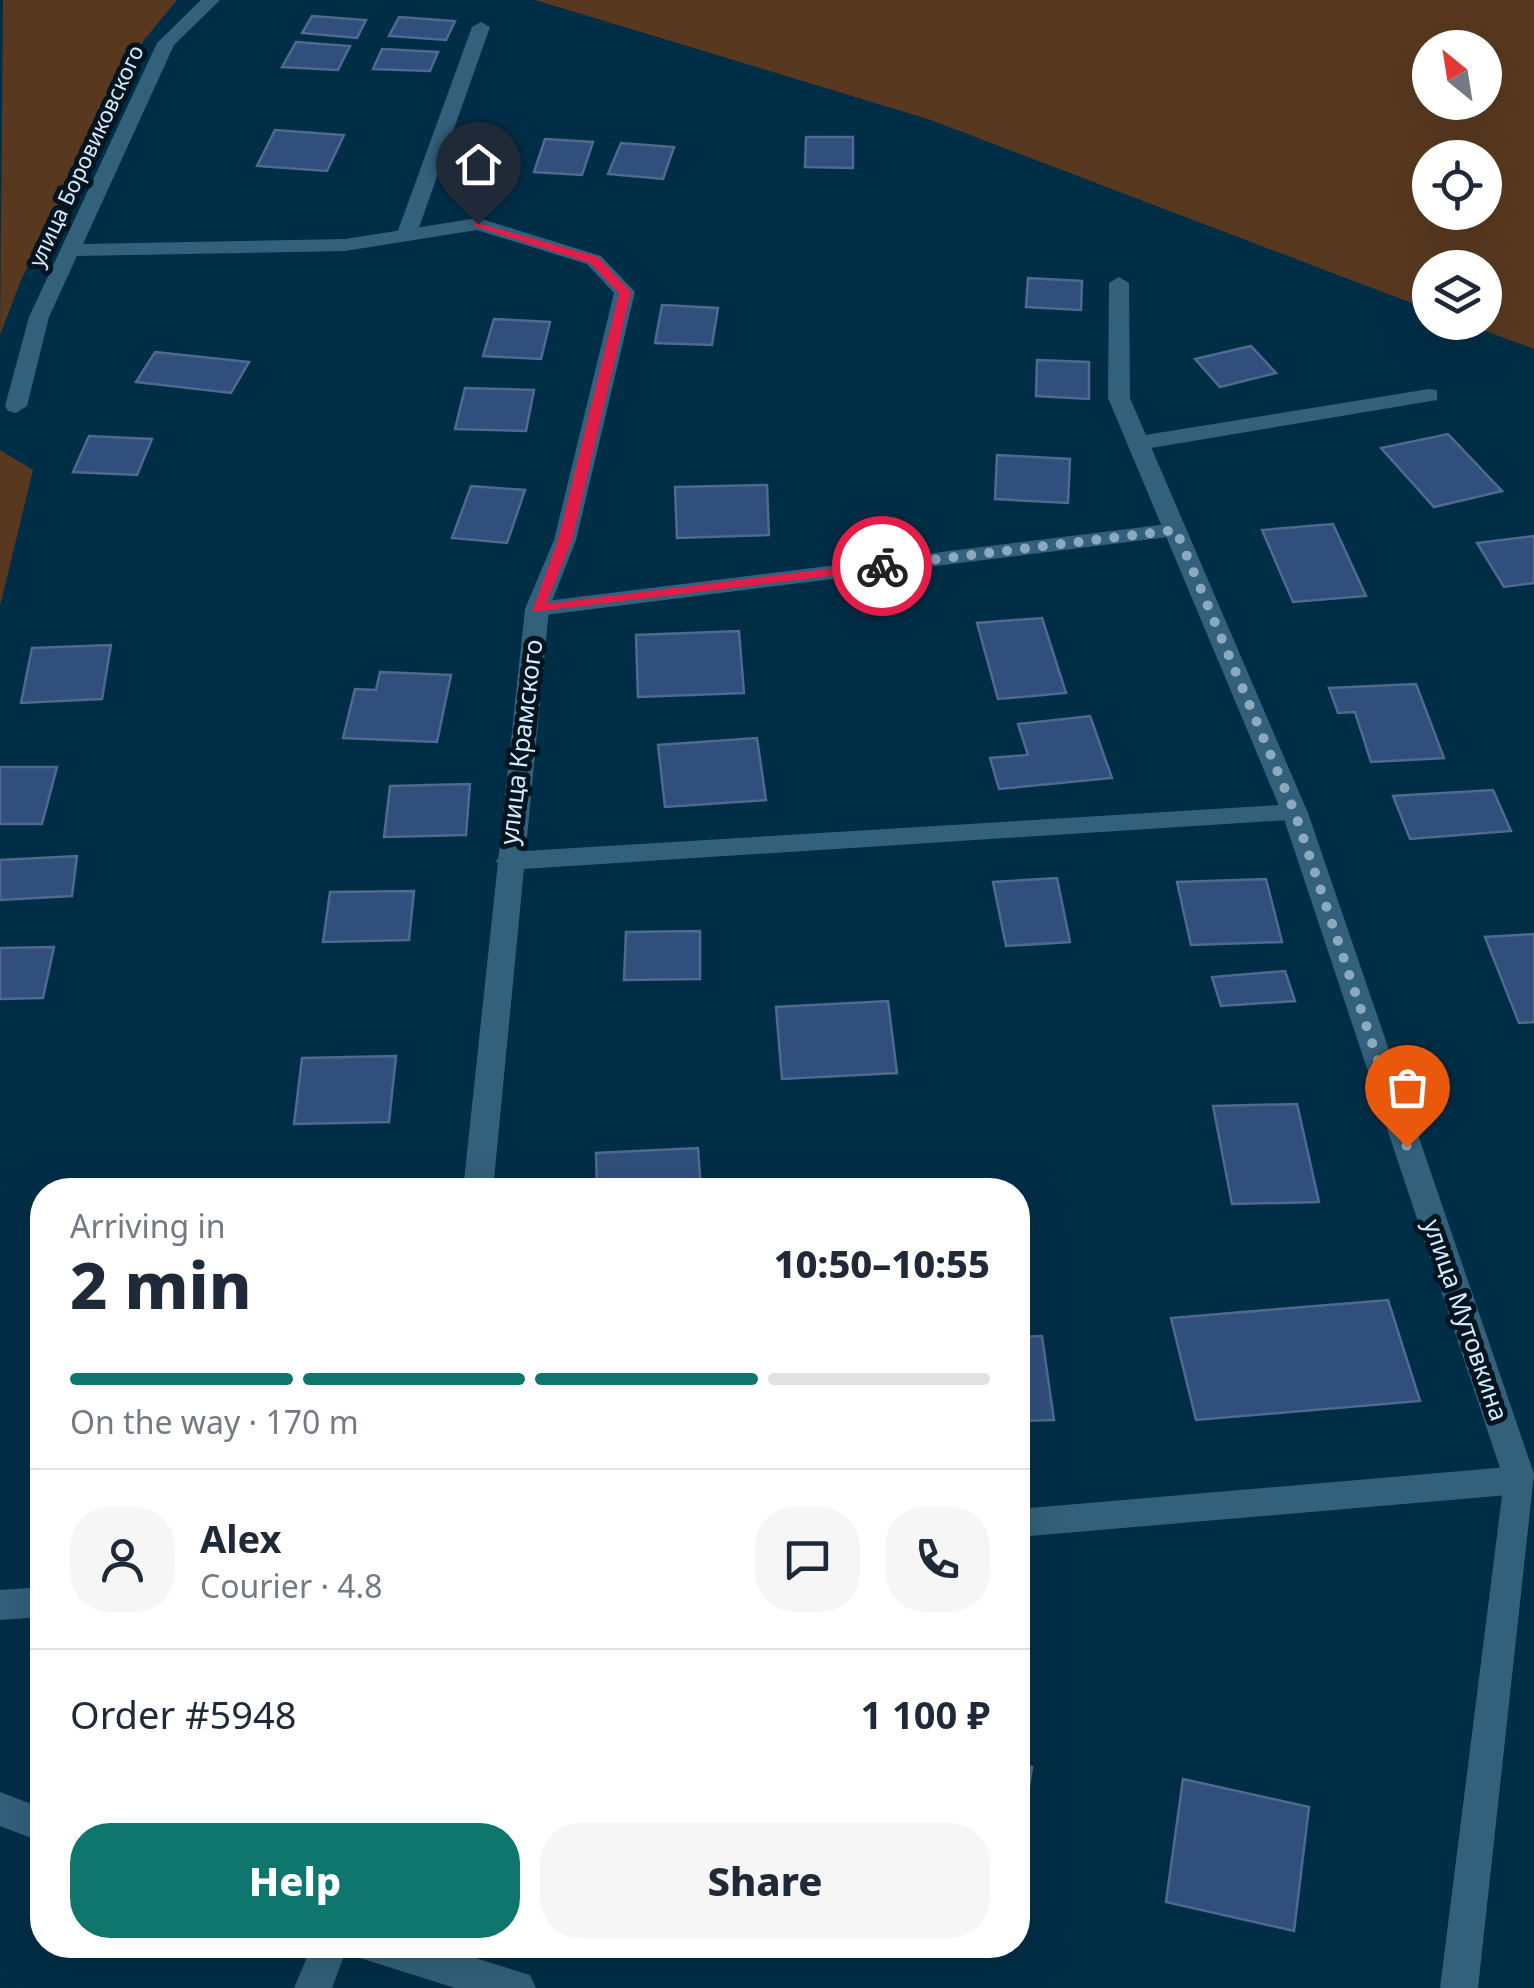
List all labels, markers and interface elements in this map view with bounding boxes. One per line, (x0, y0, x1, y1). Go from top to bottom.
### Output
north arrow (1412, 30, 1502, 120)
map controls (1412, 30, 1502, 340)
street label: улица Боровиковского (20, 40, 150, 271)
pin (436, 122, 521, 225)
icon: home (451, 137, 506, 192)
button: locate (1412, 140, 1502, 230)
button: layers (1412, 250, 1502, 340)
courier (832, 516, 932, 616)
icon: bike (855, 539, 910, 594)
street label: улица Крамского (491, 637, 549, 847)
pin (1365, 1045, 1450, 1148)
icon: bag (1380, 1060, 1435, 1115)
text: Arriving in (70, 1204, 225, 1247)
street label: улица Мутовкина (1416, 1214, 1517, 1425)
text: 10:50–10:55 (774, 1237, 990, 1289)
text: 2 min (70, 1240, 252, 1328)
text: On the way · 170 m (70, 1400, 359, 1443)
button: person (70, 1507, 175, 1612)
button: chat (755, 1507, 860, 1612)
button: phone (885, 1507, 990, 1612)
text: Alex (200, 1512, 282, 1564)
text: Courier · 4.8 (200, 1564, 383, 1607)
text: Order #5948 (70, 1688, 296, 1740)
text: 1 100 ₽ (860, 1688, 990, 1740)
button: Help (70, 1823, 520, 1938)
button: Share (540, 1823, 990, 1938)

